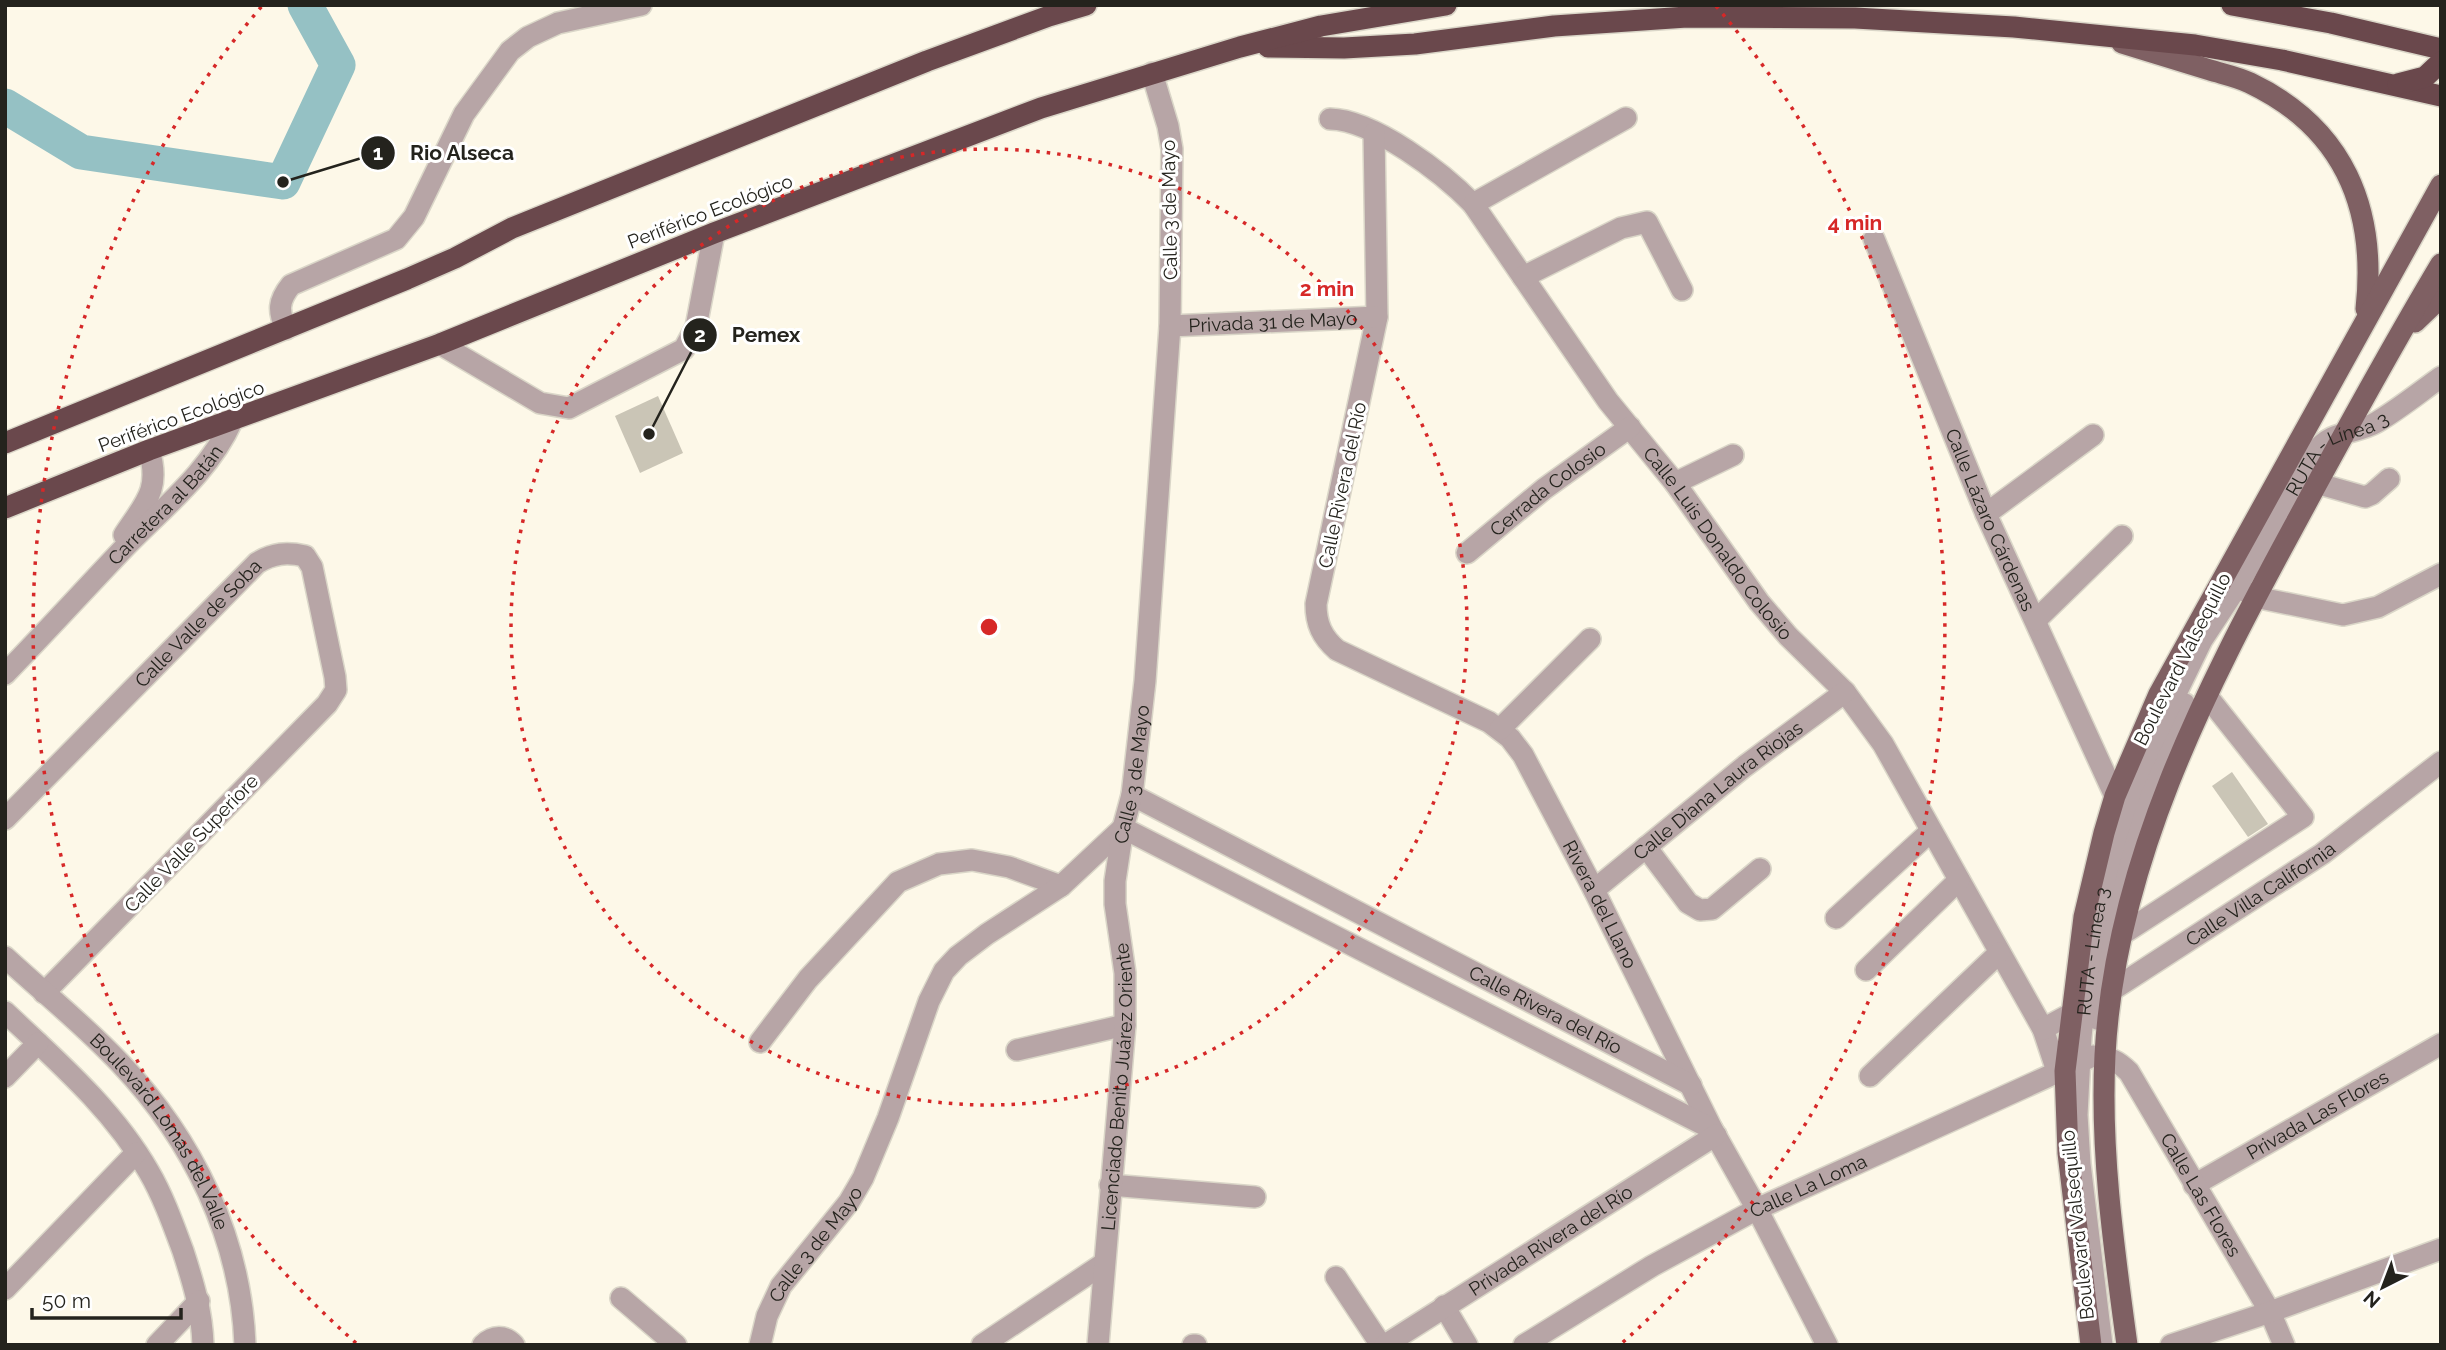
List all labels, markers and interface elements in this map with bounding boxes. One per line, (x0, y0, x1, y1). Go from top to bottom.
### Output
callout: Rio Alseca (361, 132, 528, 174)
text: 1 (373, 140, 383, 165)
text: Rio Alseca (410, 140, 514, 165)
street label: Calle 3 de Mayo (1157, 140, 1181, 280)
street label: Periférico Ecológico (624, 169, 796, 253)
text: 4 min (1828, 210, 1882, 235)
text: 2 min (1300, 276, 1354, 301)
street label: Privada 31 de Mayo (1188, 307, 1358, 336)
callout: Pemex (683, 314, 814, 356)
text: 2 (694, 322, 706, 347)
text: Pemex (732, 322, 801, 347)
street label: Periférico Ecológico (95, 376, 267, 456)
street label: Calle Rivera del Río (1314, 400, 1370, 570)
street label: RUTA - Línea 3 (2281, 407, 2392, 500)
street label: Calle Lázaro Cárdenas (1941, 425, 2040, 615)
street label: Cerrada Colosio (1485, 437, 1610, 541)
street label: Carretera al Batán (103, 441, 227, 569)
street label: Calle Luis Donaldo Colosio (1639, 442, 1797, 644)
street label: Calle Valle de Soba (130, 555, 266, 692)
street label: Boulevard Valsequillo (2129, 569, 2235, 749)
centre of rings (977, 615, 1001, 639)
street label: Calle 3 de Mayo (1110, 704, 1153, 845)
street label: Calle Diana Laura Riojas (1629, 716, 1807, 864)
street label: Calle Valle Superiore (120, 770, 262, 916)
street label: Rivera del Llano (1559, 836, 1642, 972)
street label: Calle Villa California (2181, 837, 2339, 951)
street label: RUTA - Línea 3 (2072, 885, 2113, 1017)
street label: Licenciado Benito Juárez Oriente (1097, 942, 1136, 1232)
street label: Calle Rivera del Río (1465, 961, 1626, 1058)
street label: Boulevard Lomas del Valle (86, 1029, 233, 1233)
street label: Privada Las Flores (2242, 1065, 2392, 1164)
street label: Boulevard Valsequillo (2056, 1129, 2098, 1321)
street label: Calle Las Flores (2156, 1129, 2246, 1261)
street label: Calle La Loma (1746, 1150, 1870, 1222)
street label: Privada Rivera del Río (1465, 1180, 1636, 1300)
street label: Calle 3 de Mayo (764, 1182, 867, 1305)
north arrow (2348, 1252, 2418, 1322)
scale bar (32, 1276, 180, 1320)
text: N (2359, 1287, 2384, 1313)
text: 50 m (42, 1288, 91, 1313)

